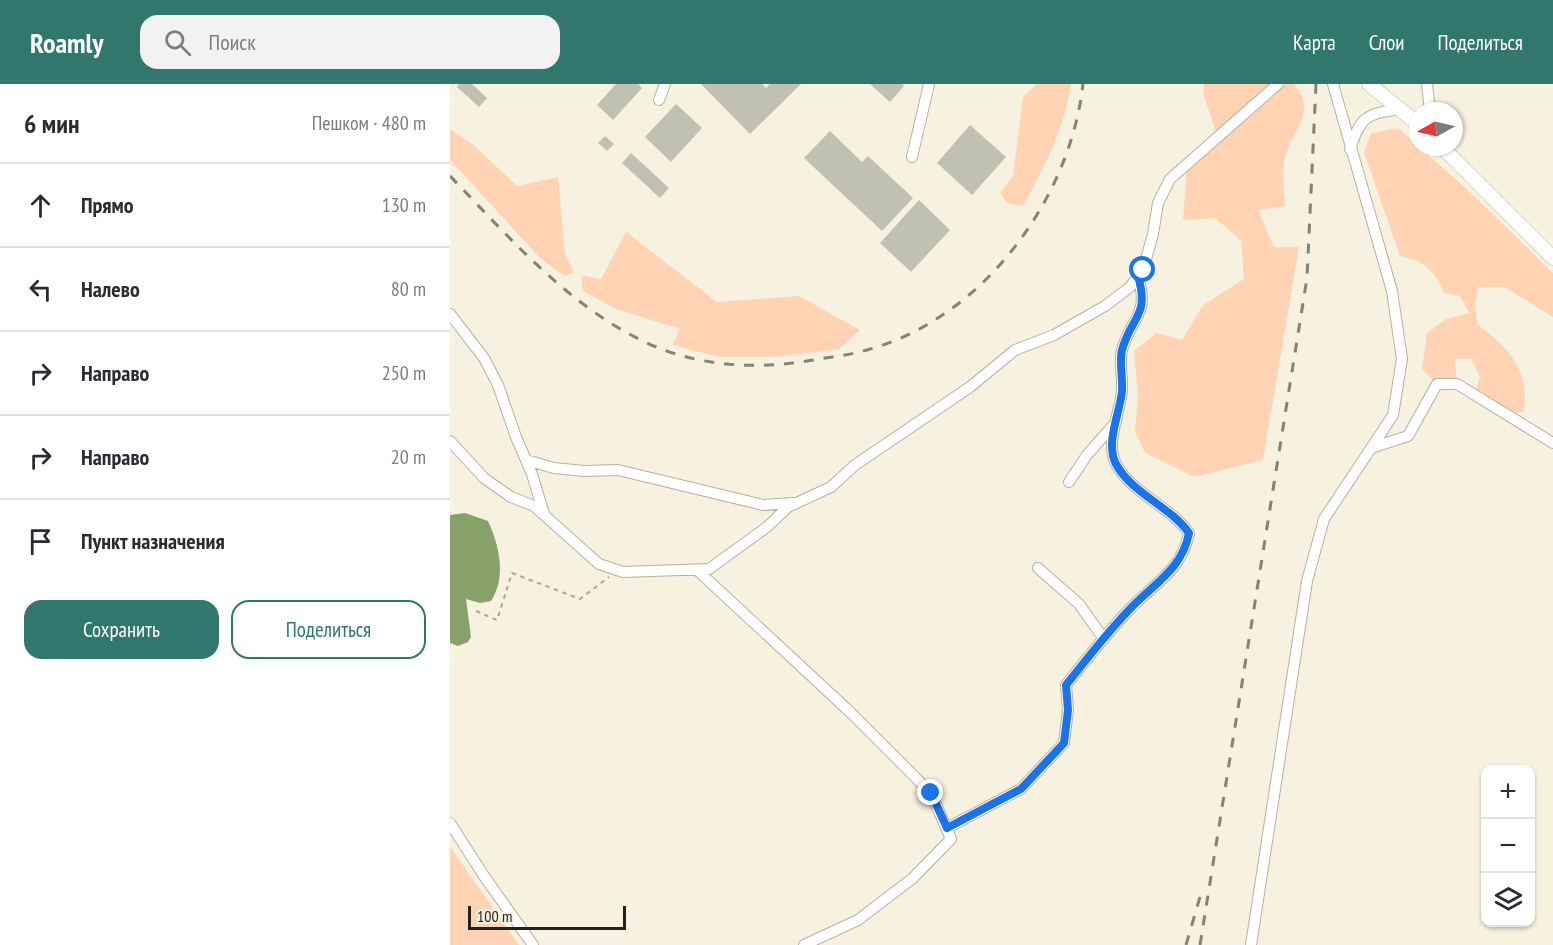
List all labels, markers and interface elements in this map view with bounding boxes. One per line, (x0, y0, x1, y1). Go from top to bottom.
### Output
search box (140, 15, 560, 69)
text: Roamly (30, 24, 104, 61)
icon: search (161, 26, 194, 59)
text: Поиск (209, 28, 256, 56)
text: Карта (1293, 29, 1336, 56)
text: Слои (1369, 29, 1404, 56)
text: Поделиться (1437, 29, 1523, 56)
north arrow (1409, 102, 1463, 156)
text: 6 мин (24, 107, 79, 140)
text: Пешком · 480 m (312, 110, 426, 136)
icon: ahead (24, 189, 57, 222)
text: Прямо (81, 191, 134, 219)
text: 130 m (382, 192, 426, 218)
route start (1129, 256, 1155, 282)
icon: left (24, 273, 57, 306)
text: Налево (81, 275, 140, 303)
text: 80 m (391, 276, 426, 302)
icon: right (24, 357, 57, 390)
text: Направо (81, 359, 149, 387)
text: 250 m (382, 360, 426, 386)
icon: right (24, 441, 57, 474)
text: Направо (81, 443, 149, 471)
text: 20 m (391, 444, 426, 470)
icon: arrive (24, 525, 57, 558)
text: Пункт назначения (81, 527, 225, 555)
button: Сохранить (24, 600, 219, 659)
button: Поделиться (231, 600, 426, 659)
map controls (1481, 765, 1535, 927)
button: + (1481, 765, 1535, 819)
route end (917, 779, 943, 805)
button: − (1481, 819, 1535, 873)
button: layers (1481, 873, 1535, 927)
scale bar (468, 903, 626, 930)
text: 100 m (477, 906, 512, 926)

